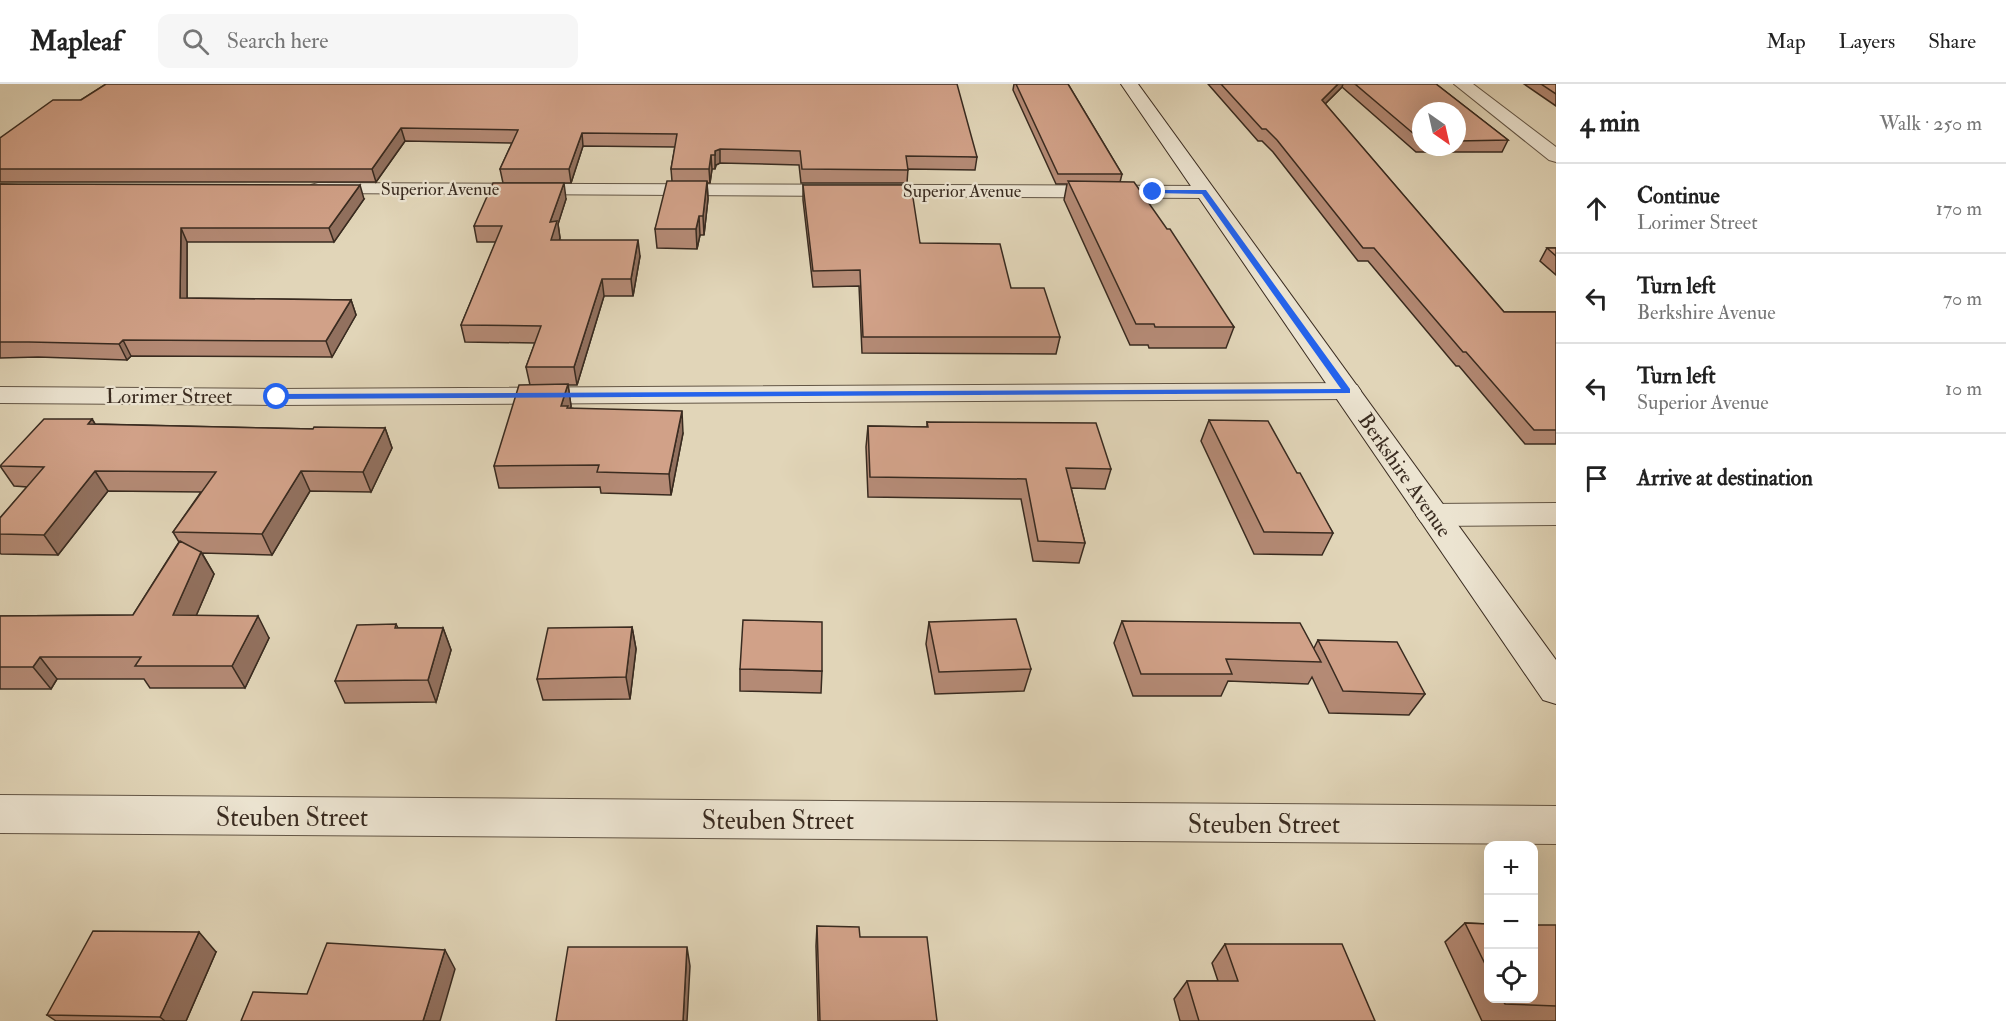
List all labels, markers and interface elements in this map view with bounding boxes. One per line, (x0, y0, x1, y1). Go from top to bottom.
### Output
search box (158, 14, 578, 68)
text: Mapleaf (30, 24, 122, 59)
icon: search (179, 25, 212, 58)
text: Search here (227, 27, 328, 55)
text: Map (1766, 28, 1806, 55)
text: Layers (1839, 28, 1895, 55)
text: Share (1928, 28, 1976, 55)
north arrow (1412, 102, 1466, 156)
text: 4 min (1580, 107, 1640, 139)
text: Walk · 250 m (1879, 111, 1982, 136)
street label: Superior Avenue (381, 178, 500, 201)
route end (1139, 178, 1165, 204)
street label: Superior Avenue (903, 180, 1022, 203)
text: Continue (1637, 182, 1720, 210)
icon: ahead (1580, 192, 1613, 225)
text: 170 m (1936, 196, 1982, 221)
text: Lorimer Street (1637, 210, 1758, 235)
text: Turn left (1637, 272, 1716, 300)
icon: left (1580, 282, 1613, 315)
text: 70 m (1943, 286, 1982, 311)
text: Berkshire Avenue (1637, 300, 1776, 325)
text: Turn left (1637, 362, 1716, 390)
icon: left (1580, 372, 1613, 405)
text: 10 m (1945, 376, 1982, 401)
street label: Lorimer Street (106, 383, 233, 410)
route start (263, 383, 289, 409)
text: Superior Avenue (1637, 390, 1769, 415)
street label: Berkshire Avenue (1352, 408, 1458, 543)
icon: arrive (1580, 462, 1613, 495)
text: Arrive at destination (1637, 464, 1813, 492)
street label: Steuben Street (216, 802, 368, 834)
street label: Steuben Street (702, 805, 854, 837)
street label: Steuben Street (1188, 809, 1340, 841)
map controls (1484, 841, 1538, 1003)
button: + (1484, 841, 1538, 895)
button: − (1484, 895, 1538, 949)
button: locate (1484, 949, 1538, 1003)

